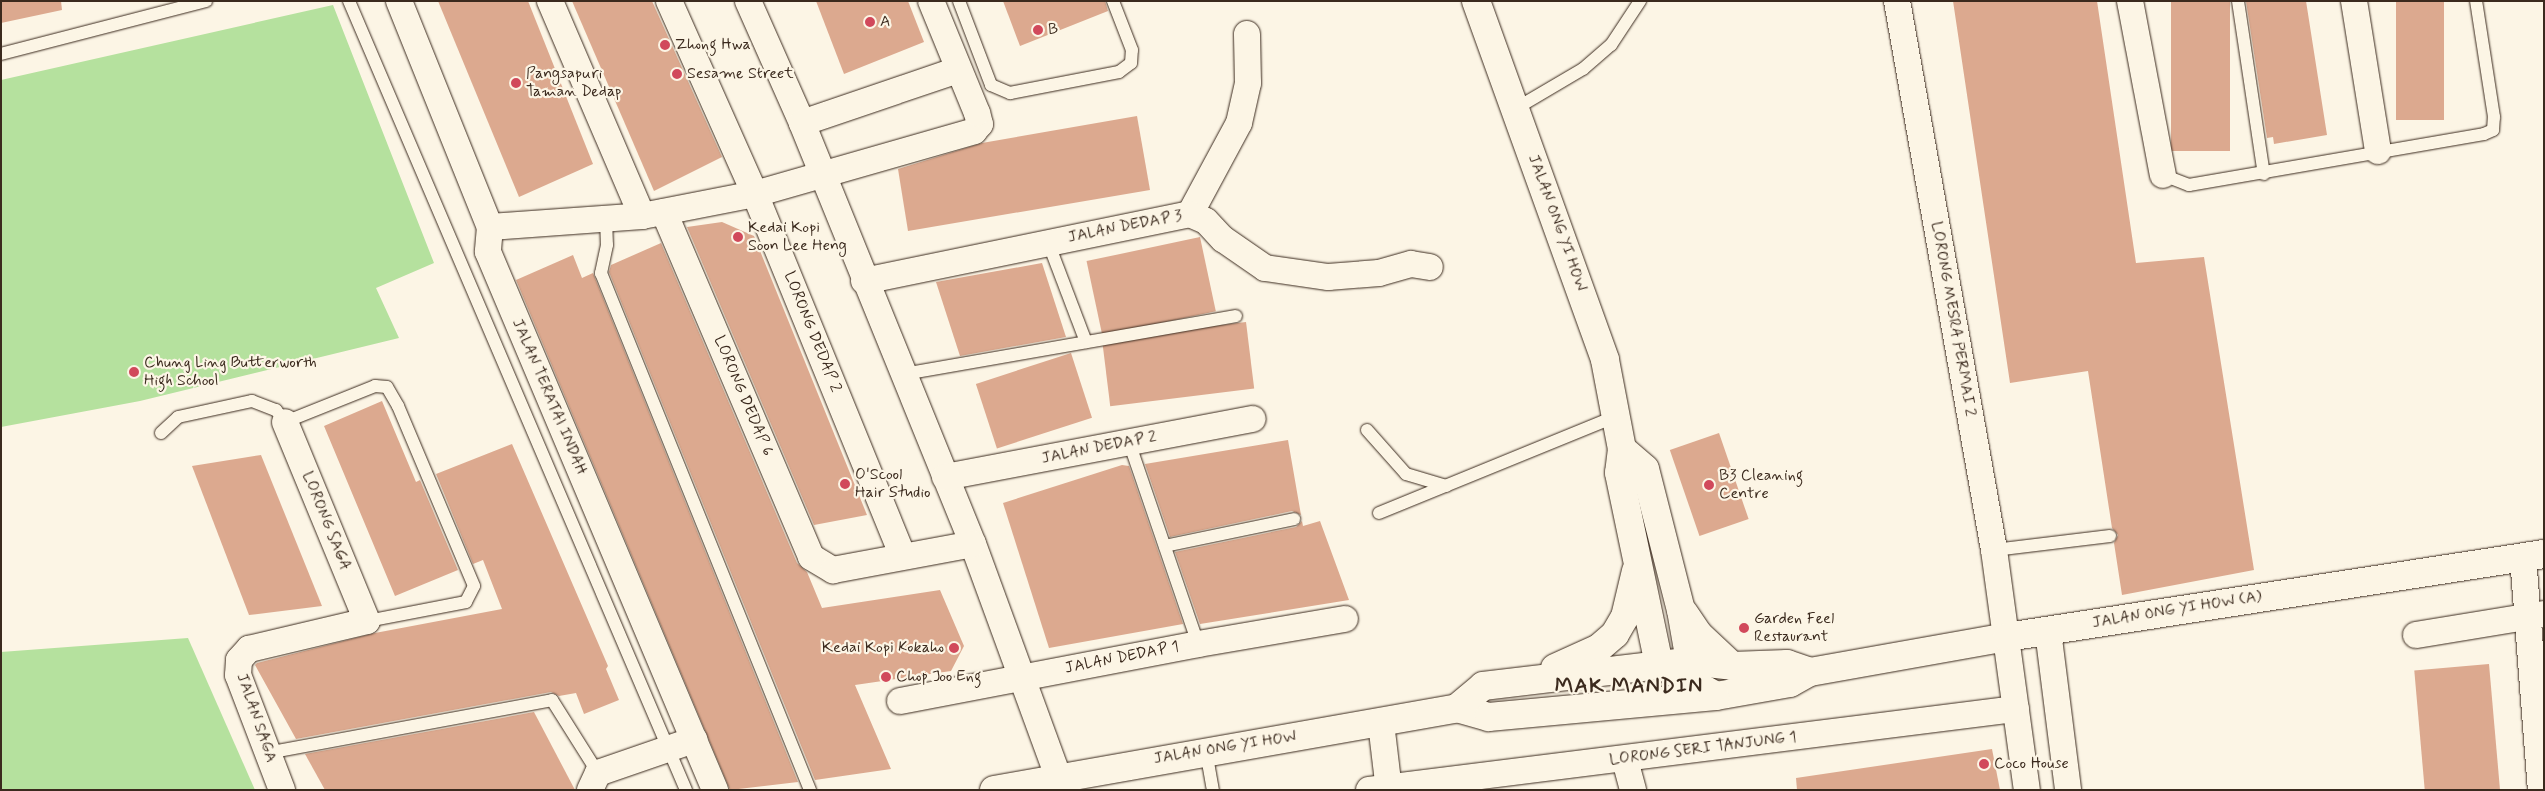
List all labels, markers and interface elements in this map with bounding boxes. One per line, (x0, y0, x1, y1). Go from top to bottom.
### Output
place label: A (880, 12, 890, 32)
marker: A (864, 16, 876, 28)
place label: B (1048, 20, 1058, 40)
marker: B (1032, 24, 1044, 36)
place label: Zhong Hwa (675, 35, 750, 55)
marker: Zhong Hwa (659, 39, 671, 51)
place label: Pangsapuri Taman Dedap (526, 64, 621, 102)
place label: Sesame Street (687, 64, 794, 84)
marker: Sesame Street (671, 68, 683, 80)
marker: Pangsapuri Taman Dedap (510, 77, 522, 89)
street label: JALAN ONG YI HOW (1523, 151, 1591, 295)
street label: JALAN DEDAP 3 (1066, 207, 1184, 247)
place label: Kedai Kopi Soon Lee Heng (748, 218, 847, 256)
street label: LORONG MESRA PERMAI 2 (1927, 224, 1979, 414)
marker: Kedai Kopi Soon Lee Heng (732, 231, 744, 243)
street label: LORONG DEDAP 2 (779, 269, 845, 395)
street label: JALAN TERATAI INDAH (507, 315, 591, 479)
street label: LORONG DEDAP 6 (709, 333, 777, 459)
place label: Chung Ling Butterworth High School (144, 353, 316, 391)
marker: Chung Ling Butterworth High School (128, 366, 140, 378)
street label: JALAN DEDAP 2 (1040, 427, 1158, 469)
place label: O'Scool Hair Studio (855, 465, 930, 503)
place label: B3 Cleaning Centre (1719, 466, 1803, 504)
street label: LORONG SAGA (297, 469, 355, 573)
marker: O'Scool Hair Studio (839, 478, 851, 490)
marker: B3 Cleaning Centre (1703, 479, 1715, 491)
street label: JALAN ONG YI HOW (A) (2089, 587, 2265, 633)
place label: Garden Feel Restaurant (1754, 609, 1834, 647)
marker: Garden Feel Restaurant (1738, 622, 1750, 634)
place label: Kedai Kopi Kokaho (819, 638, 944, 658)
street label: JALAN DEDAP 1 (1063, 638, 1181, 678)
marker: Kedai Kopi Kokaho (948, 642, 960, 654)
place label: Chop Joo Eng (896, 667, 983, 687)
street label: JALAN SAGA (232, 671, 280, 765)
marker: Chop Joo Eng (880, 671, 892, 683)
district label: MAK MANDIN (1553, 673, 1705, 699)
street label: JALAN ONG YI HOW (1151, 727, 1299, 769)
street label: LORONG SERI TANJUNG 1 (1609, 728, 1797, 770)
place label: Coco House (1994, 754, 2068, 774)
marker: Coco House (1978, 758, 1990, 770)

